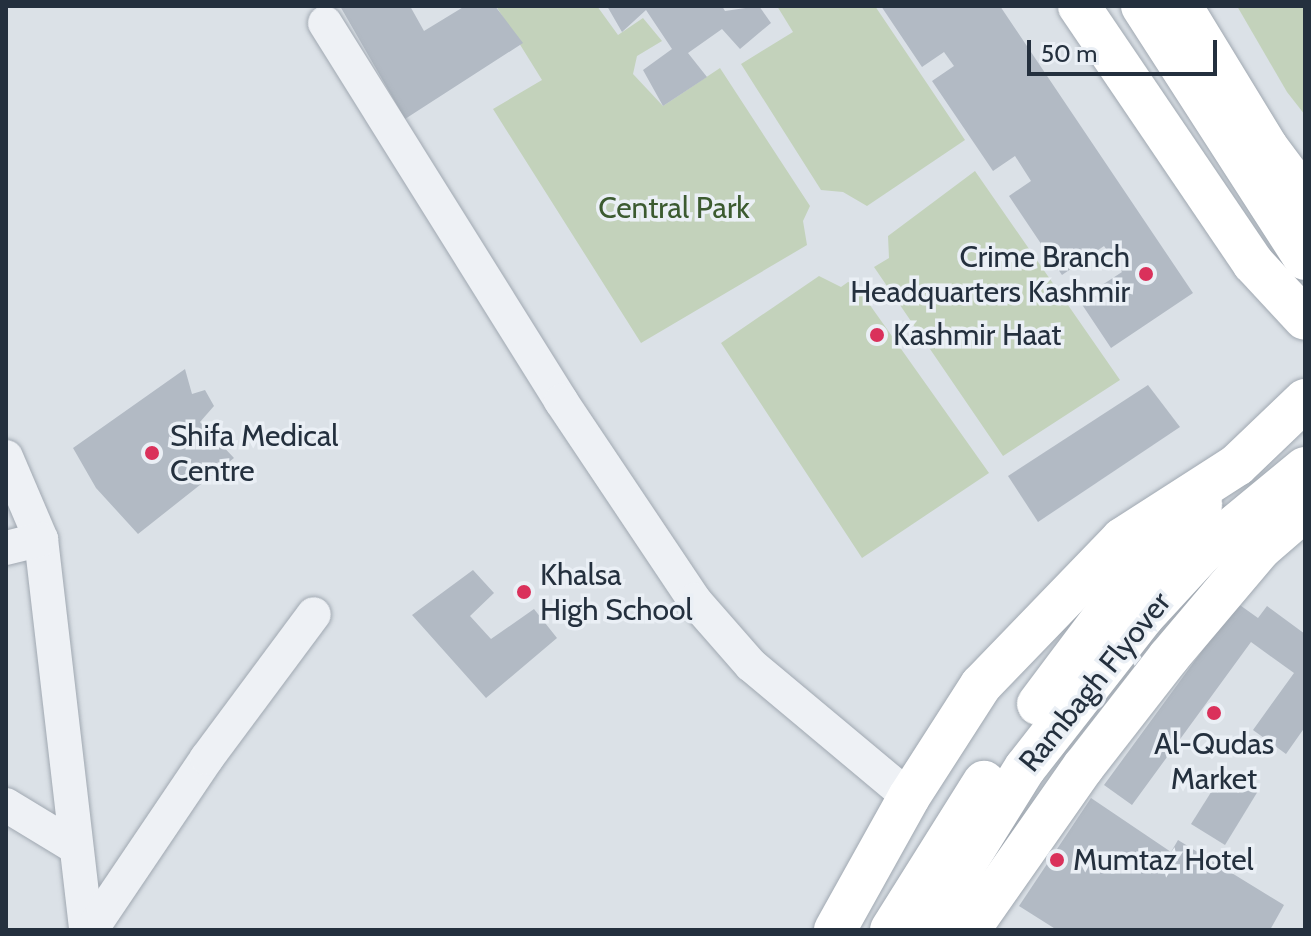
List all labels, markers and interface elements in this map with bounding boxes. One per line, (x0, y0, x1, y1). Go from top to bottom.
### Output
scale bar (1031, 24, 1221, 74)
text: 50 m (1041, 39, 1097, 68)
park label: Central Park (598, 190, 750, 226)
place label: Crime Branch Headquarters Kashmir (850, 239, 1130, 310)
marker: Crime Branch Headquarters Kashmir (1137, 265, 1155, 283)
place label: Kashmir Haat (893, 317, 1061, 353)
marker: Kashmir Haat (868, 326, 886, 344)
place label: Shifa Medical Centre (170, 418, 338, 488)
marker: Shifa Medical Centre (141, 442, 163, 464)
place label: Khalsa High School (540, 557, 693, 628)
marker: Khalsa High School (515, 583, 533, 601)
street label: Rambagh Flyover (1012, 585, 1178, 779)
marker: Al-Qudas Market (1205, 704, 1223, 722)
place label: Al-Qudas Market (1154, 726, 1274, 796)
place label: Mumtaz Hotel (1073, 842, 1254, 878)
marker: Mumtaz Hotel (1048, 851, 1066, 869)

